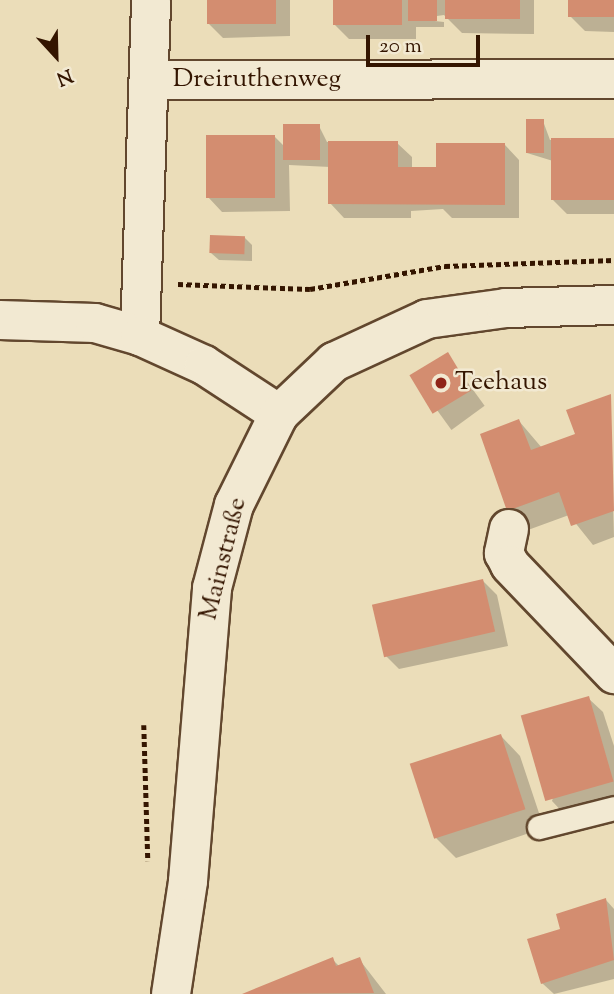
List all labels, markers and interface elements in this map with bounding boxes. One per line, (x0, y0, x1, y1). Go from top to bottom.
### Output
north arrow (21, 21, 91, 91)
scale bar (369, 21, 483, 65)
text: 20 m (379, 32, 422, 62)
text: N (52, 61, 76, 91)
street label: Dreiruthenweg (173, 64, 341, 96)
place label: Teehaus (455, 367, 547, 399)
marker: Teehaus (433, 375, 449, 391)
street label: Mainstraße (194, 494, 254, 624)

